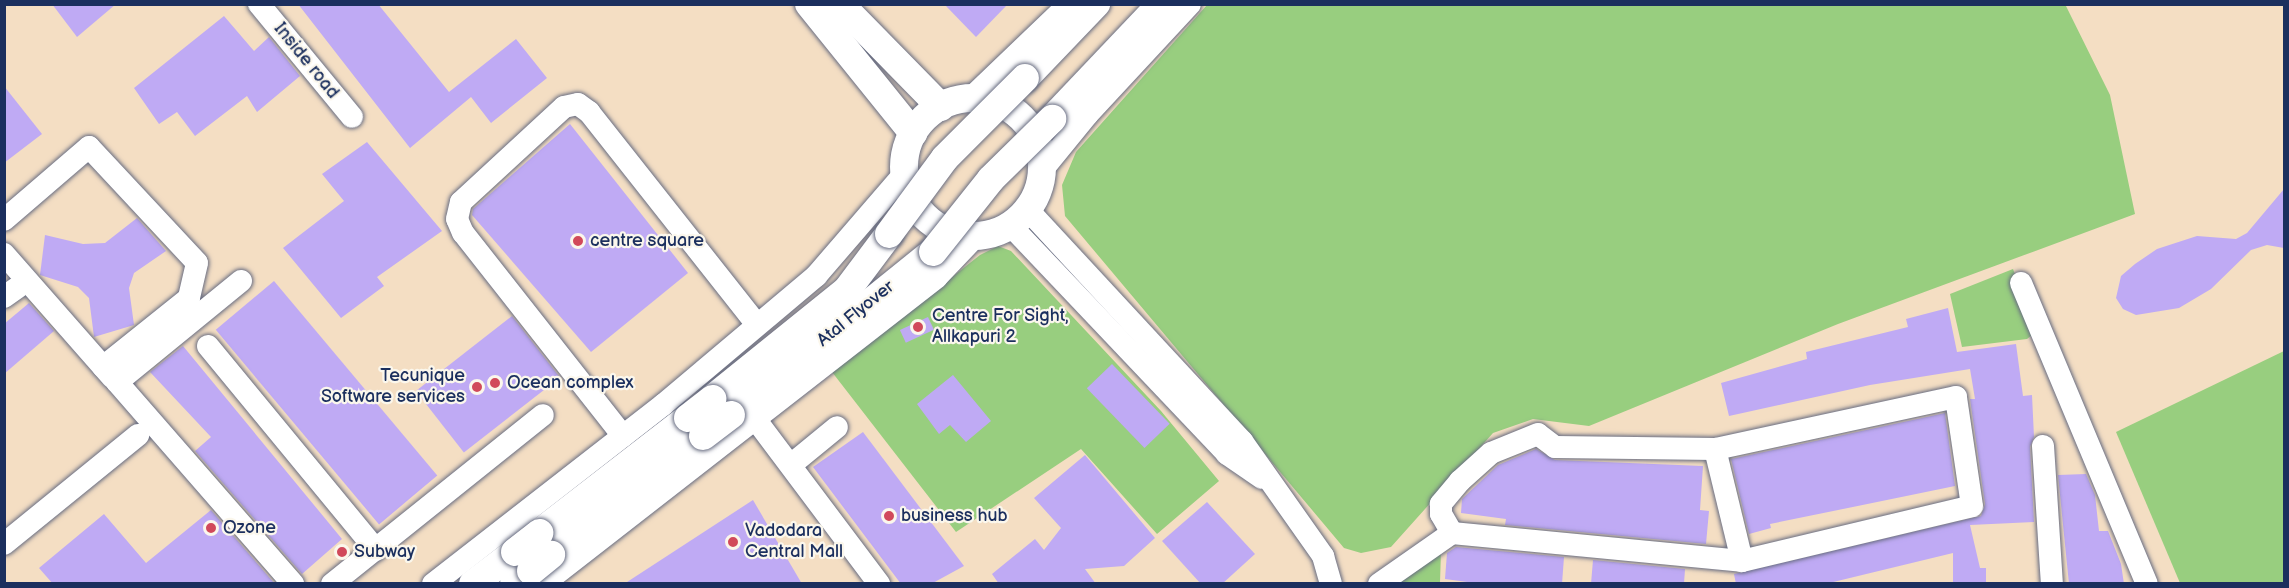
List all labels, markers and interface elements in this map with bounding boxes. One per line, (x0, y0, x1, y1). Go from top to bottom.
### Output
street label: Inside road (269, 19, 343, 103)
place label: centre square (590, 230, 704, 252)
marker: centre square (571, 234, 585, 248)
street label: Atal Flyover (813, 276, 899, 352)
place label: Centre For Sight, Allkapuri 2 (932, 306, 1069, 348)
marker: Centre For Sight, Allkapuri 2 (909, 318, 927, 336)
place label: Tecunique Software services (321, 366, 465, 409)
place label: Ocean complex (507, 372, 634, 394)
marker: Ocean complex (488, 376, 502, 390)
marker: Tecunique Software services (470, 380, 484, 394)
place label: business hub (901, 505, 1008, 527)
marker: business hub (882, 509, 896, 523)
place label: Ozone (223, 517, 276, 539)
marker: Ozone (204, 521, 218, 535)
place label: Vadodara Central Mall (745, 521, 843, 564)
marker: Vadodara Central Mall (726, 535, 740, 549)
place label: Subway (354, 541, 415, 563)
marker: Subway (335, 545, 349, 559)

